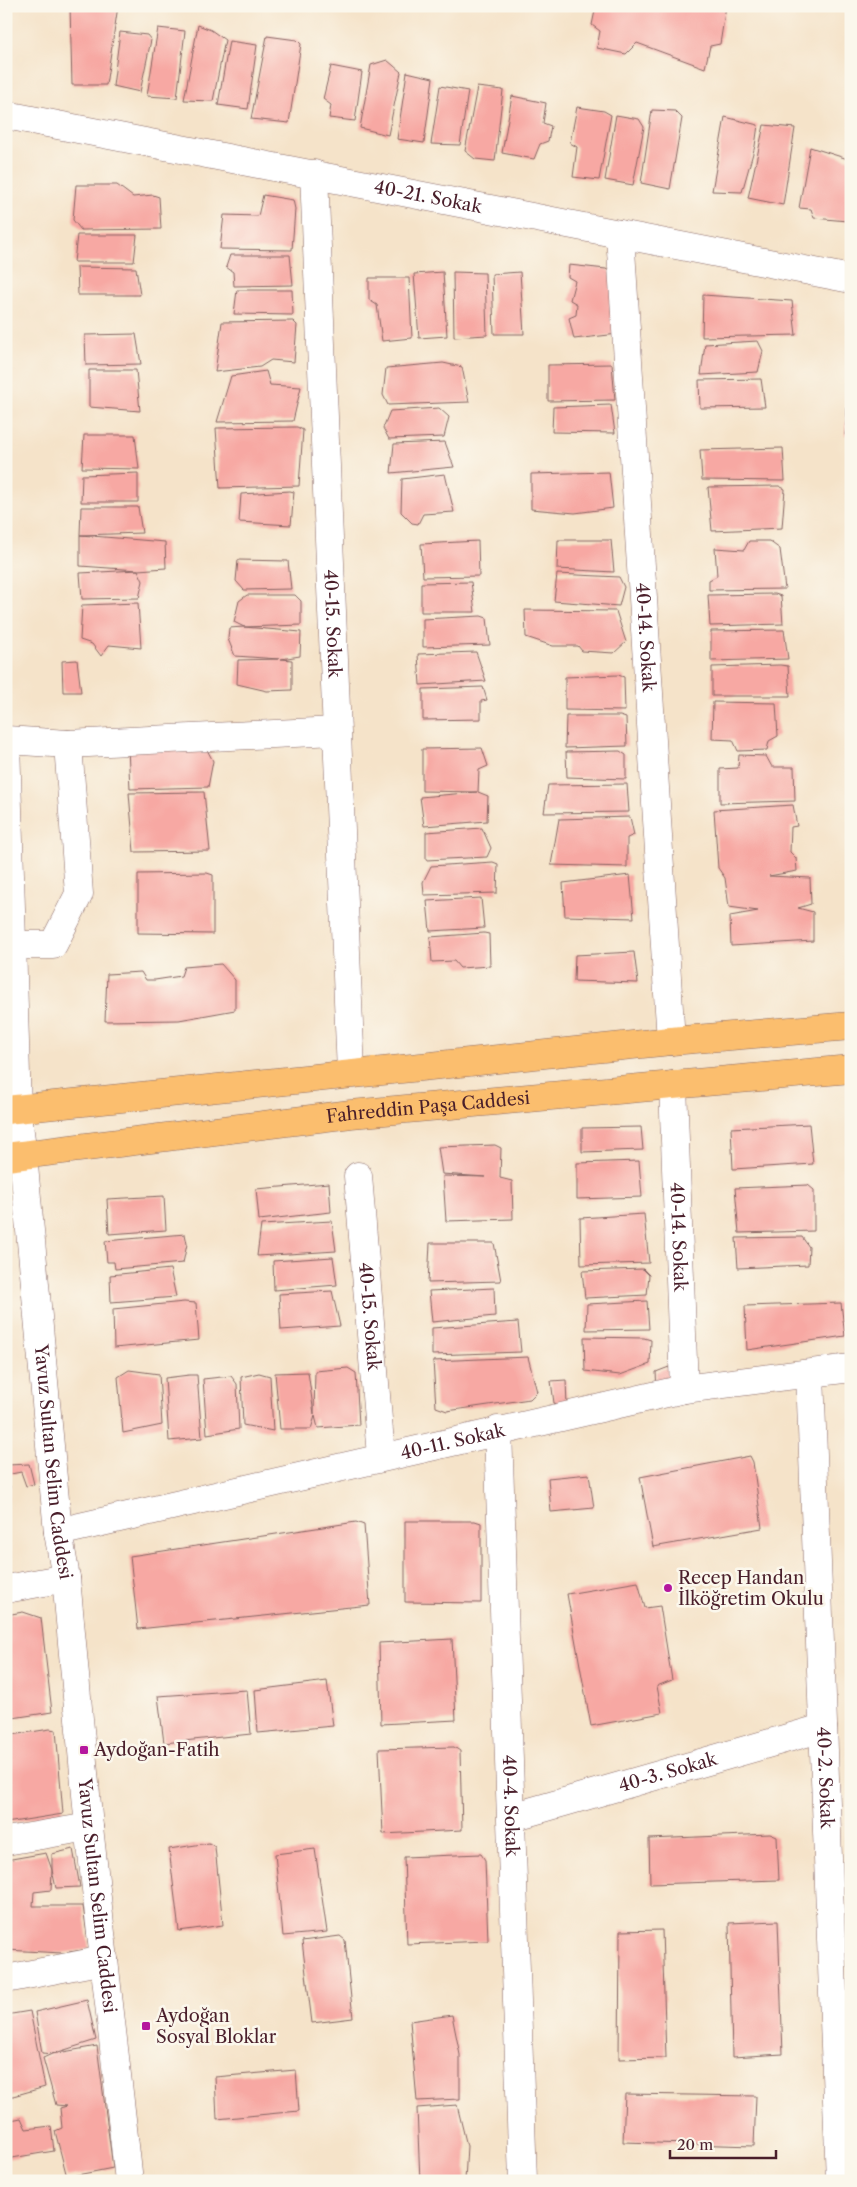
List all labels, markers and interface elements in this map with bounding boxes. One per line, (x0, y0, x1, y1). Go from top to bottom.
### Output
street label: 40-21. Sokak (372, 176, 485, 218)
street label: 40-15. Sokak (319, 569, 346, 680)
street label: 40-14. Sokak (631, 582, 660, 694)
street label: Fahreddin Paşa Caddesi (325, 1087, 531, 1128)
street label: 40-14. Sokak (666, 1182, 692, 1293)
street label: 40-15. Sokak (354, 1262, 385, 1373)
street label: Yavuz Sultan Selim Caddesi (30, 1342, 77, 1582)
street label: 40-11. Sokak (399, 1419, 509, 1464)
place label: Recep Handan İlköğretim Okulu (678, 1567, 824, 1610)
marker: Recep Handan İlköğretim Okulu (662, 1582, 674, 1594)
street label: 40-2. Sokak (812, 1726, 838, 1831)
place label: Aydoğan-Fatih (93, 1739, 220, 1761)
marker: Aydoğan-Fatih (78, 1744, 90, 1756)
street label: 40-3. Sokak (616, 1747, 721, 1797)
street label: 40-4. Sokak (498, 1755, 523, 1859)
street label: Yavuz Sultan Selim Caddesi (73, 1776, 121, 2015)
place label: Aydoğan Sosyal Bloklar (155, 2005, 277, 2048)
marker: Aydoğan Sosyal Bloklar (140, 2020, 152, 2032)
scale bar (670, 2127, 776, 2159)
text: 20 m (677, 2135, 713, 2154)

